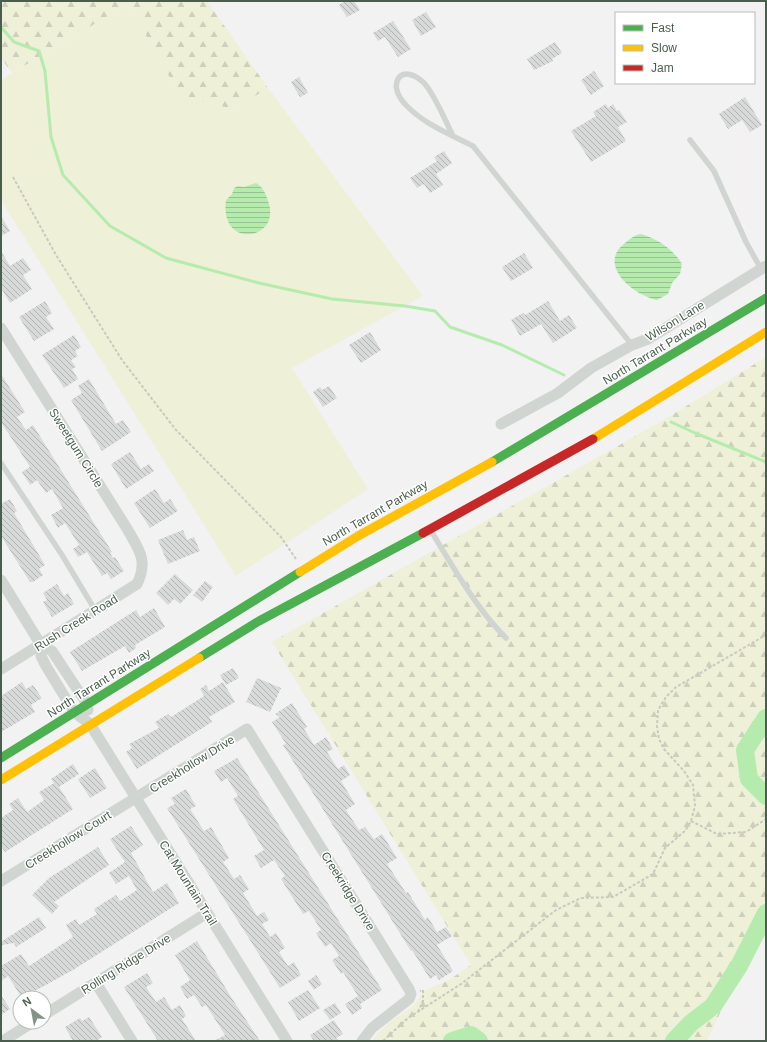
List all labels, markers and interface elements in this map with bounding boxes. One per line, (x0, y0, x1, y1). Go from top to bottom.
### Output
legend (615, 12, 755, 84)
text: Fast (651, 21, 675, 35)
text: Slow (651, 41, 677, 55)
text: Jam (651, 61, 674, 75)
street label: Wilson Lane (643, 298, 707, 344)
street label: North Tarrant Parkway (600, 314, 710, 388)
street label: Sweetgum Circle (46, 406, 106, 490)
street label: North Tarrant Parkway (320, 477, 430, 549)
street label: Rush Creek Road (32, 592, 120, 654)
street label: North Tarrant Parkway (45, 645, 153, 721)
street label: Creekhollow Drive (147, 732, 237, 796)
street label: Creekhollow Court (22, 808, 114, 872)
street label: Cat Mountain Trail (156, 838, 220, 928)
street label: Creekridge Drive (318, 849, 378, 933)
street label: Rolling Ridge Drive (79, 931, 174, 997)
north arrow (12, 990, 52, 1030)
text: N (20, 994, 33, 1009)

